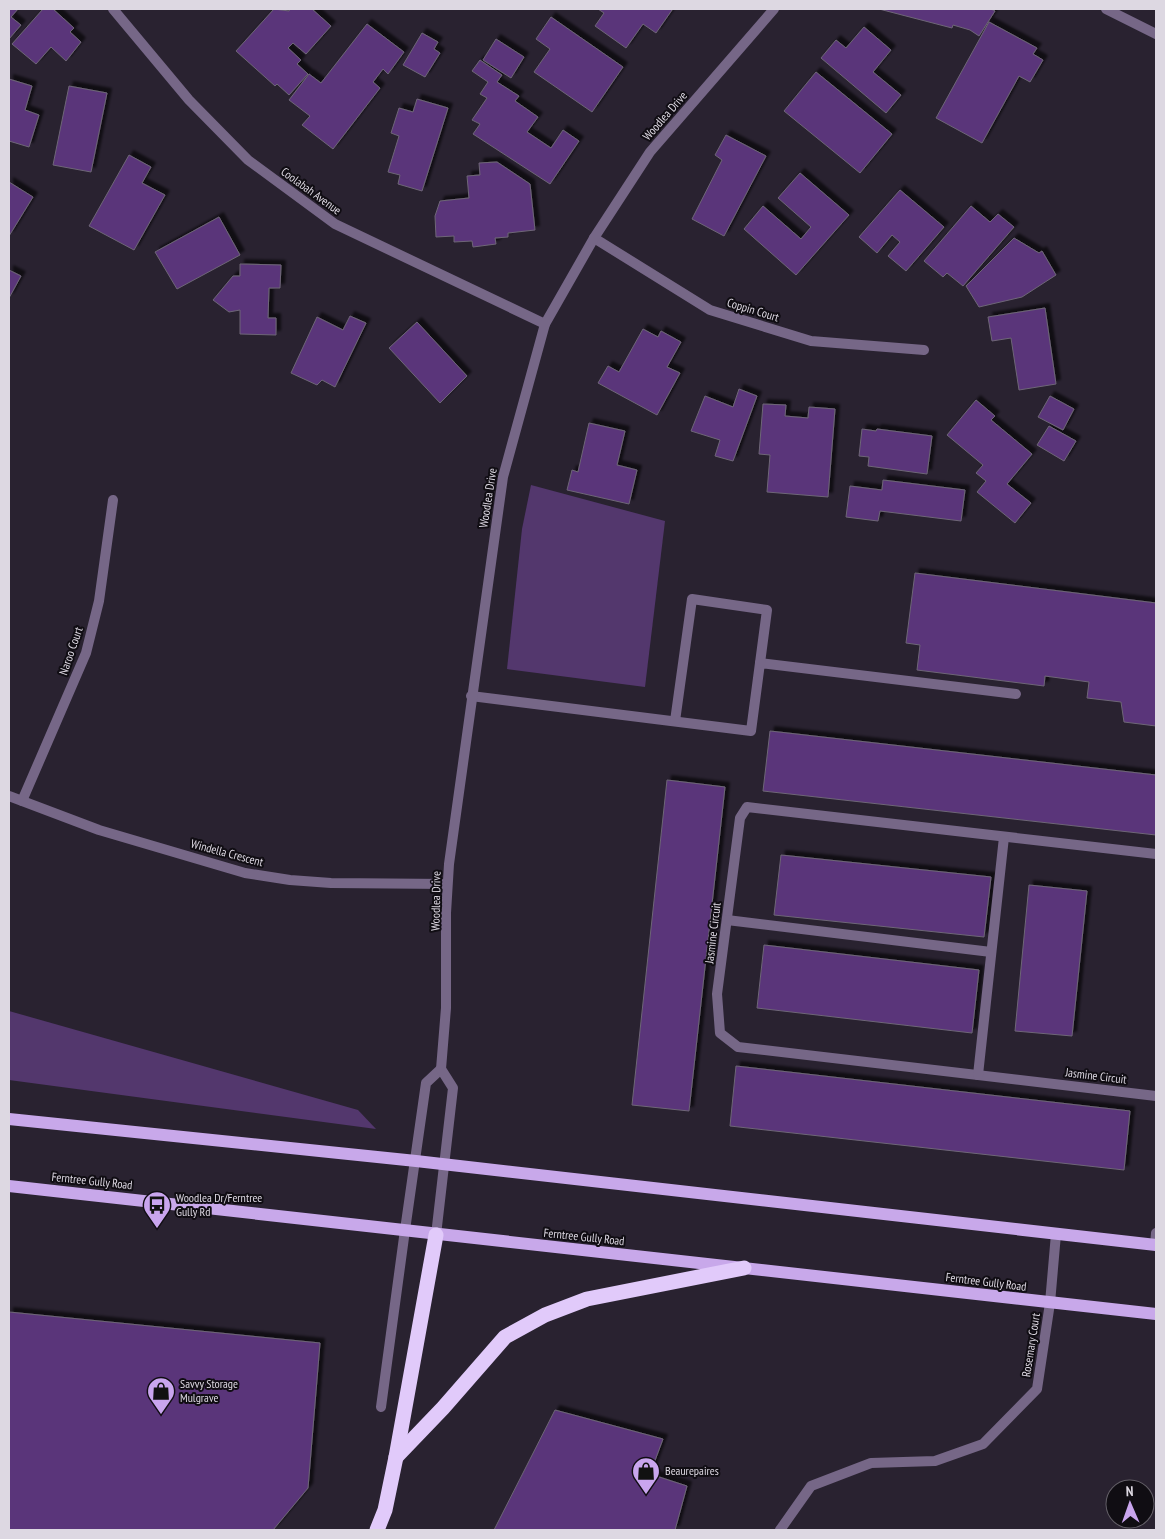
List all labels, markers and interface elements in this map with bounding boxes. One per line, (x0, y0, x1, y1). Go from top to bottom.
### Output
street label: Woodlea Drive (639, 88, 690, 143)
street label: Coolabah Avenue (278, 164, 344, 218)
street label: Coppin Court (725, 295, 782, 325)
street label: Woodlea Drive (475, 467, 500, 529)
street label: Naroo Court (55, 624, 86, 677)
street label: Windella Crescent (189, 836, 266, 870)
street label: Woodlea Drive (427, 871, 444, 931)
street label: Jasmine Circuit (701, 901, 724, 965)
street label: Jasmine Circuit (1064, 1064, 1128, 1087)
street label: Ferntree Gully Road (51, 1169, 133, 1192)
bus stop icon: Woodlea Dr/Ferntree Gully Rd (142, 1190, 172, 1229)
place label: Woodlea Dr/Ferntree Gully Rd (176, 1190, 262, 1219)
street label: Ferntree Gully Road (543, 1225, 625, 1248)
street label: Ferntree Gully Road (945, 1269, 1027, 1294)
street label: Rosemary Court (1018, 1311, 1043, 1378)
shop icon: Savvy Storage Mulgrave (146, 1376, 176, 1415)
place label: Savvy Storage Mulgrave (180, 1376, 238, 1405)
shop icon: Beaurepaires (631, 1456, 661, 1495)
place label: Beaurepaires (665, 1463, 719, 1478)
north arrow (1105, 1479, 1155, 1529)
text: N (1125, 1482, 1134, 1500)

